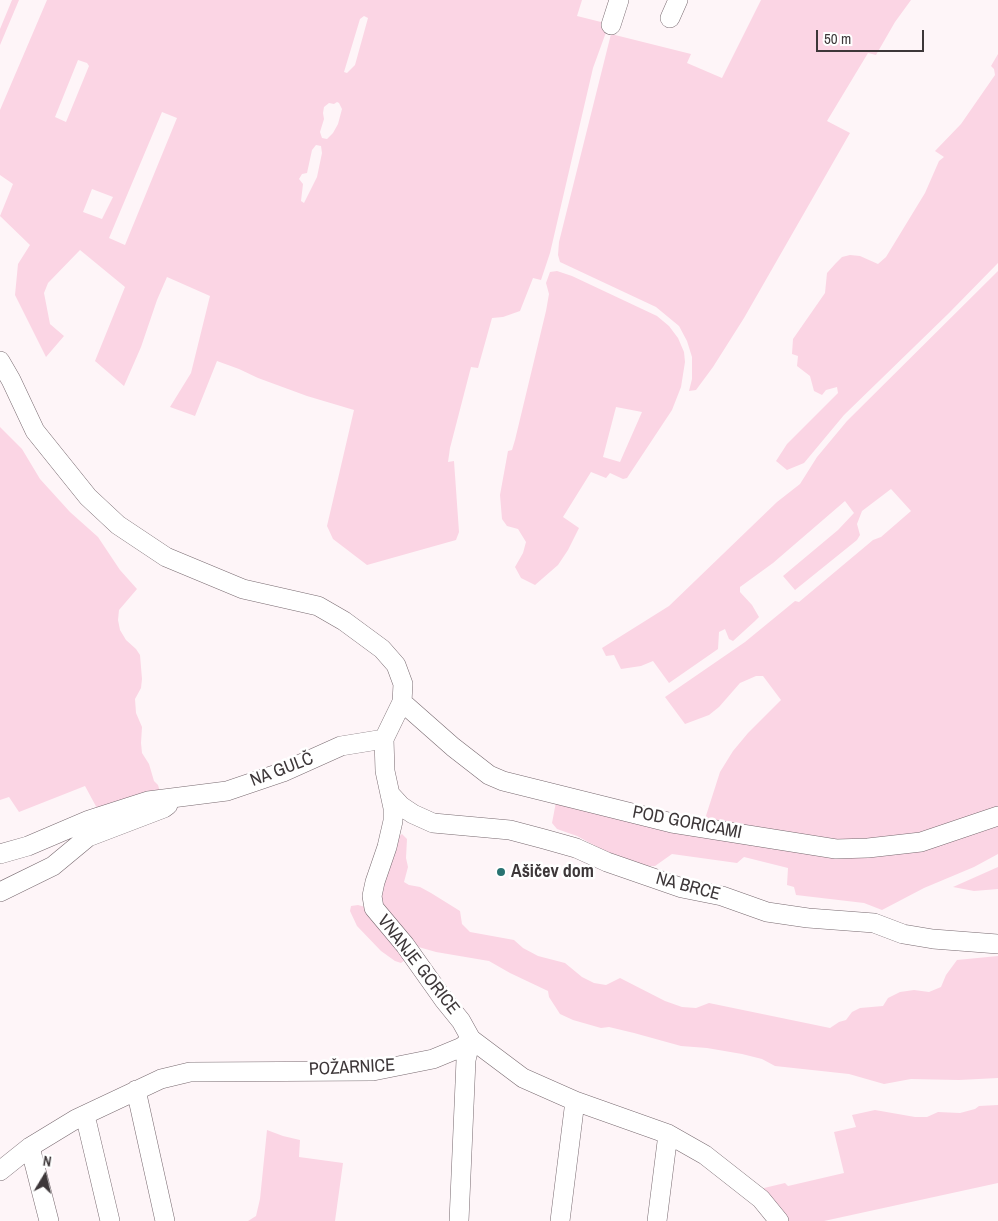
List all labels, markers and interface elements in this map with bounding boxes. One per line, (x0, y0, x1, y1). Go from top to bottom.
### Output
scale bar (818, 20, 926, 52)
text: 50 m (824, 28, 851, 49)
street label: NA GULČ (248, 748, 316, 792)
street label: POD GORICAMI (631, 802, 743, 844)
place label: Ašičev dom (511, 861, 594, 883)
marker: Ašičev dom (495, 866, 507, 878)
street label: NA BRCE (654, 868, 722, 906)
street label: VNANJE GORICE (372, 911, 464, 1019)
street label: POŽARNICE (308, 1055, 396, 1081)
north arrow (20, 1151, 70, 1201)
text: N (42, 1152, 53, 1171)

